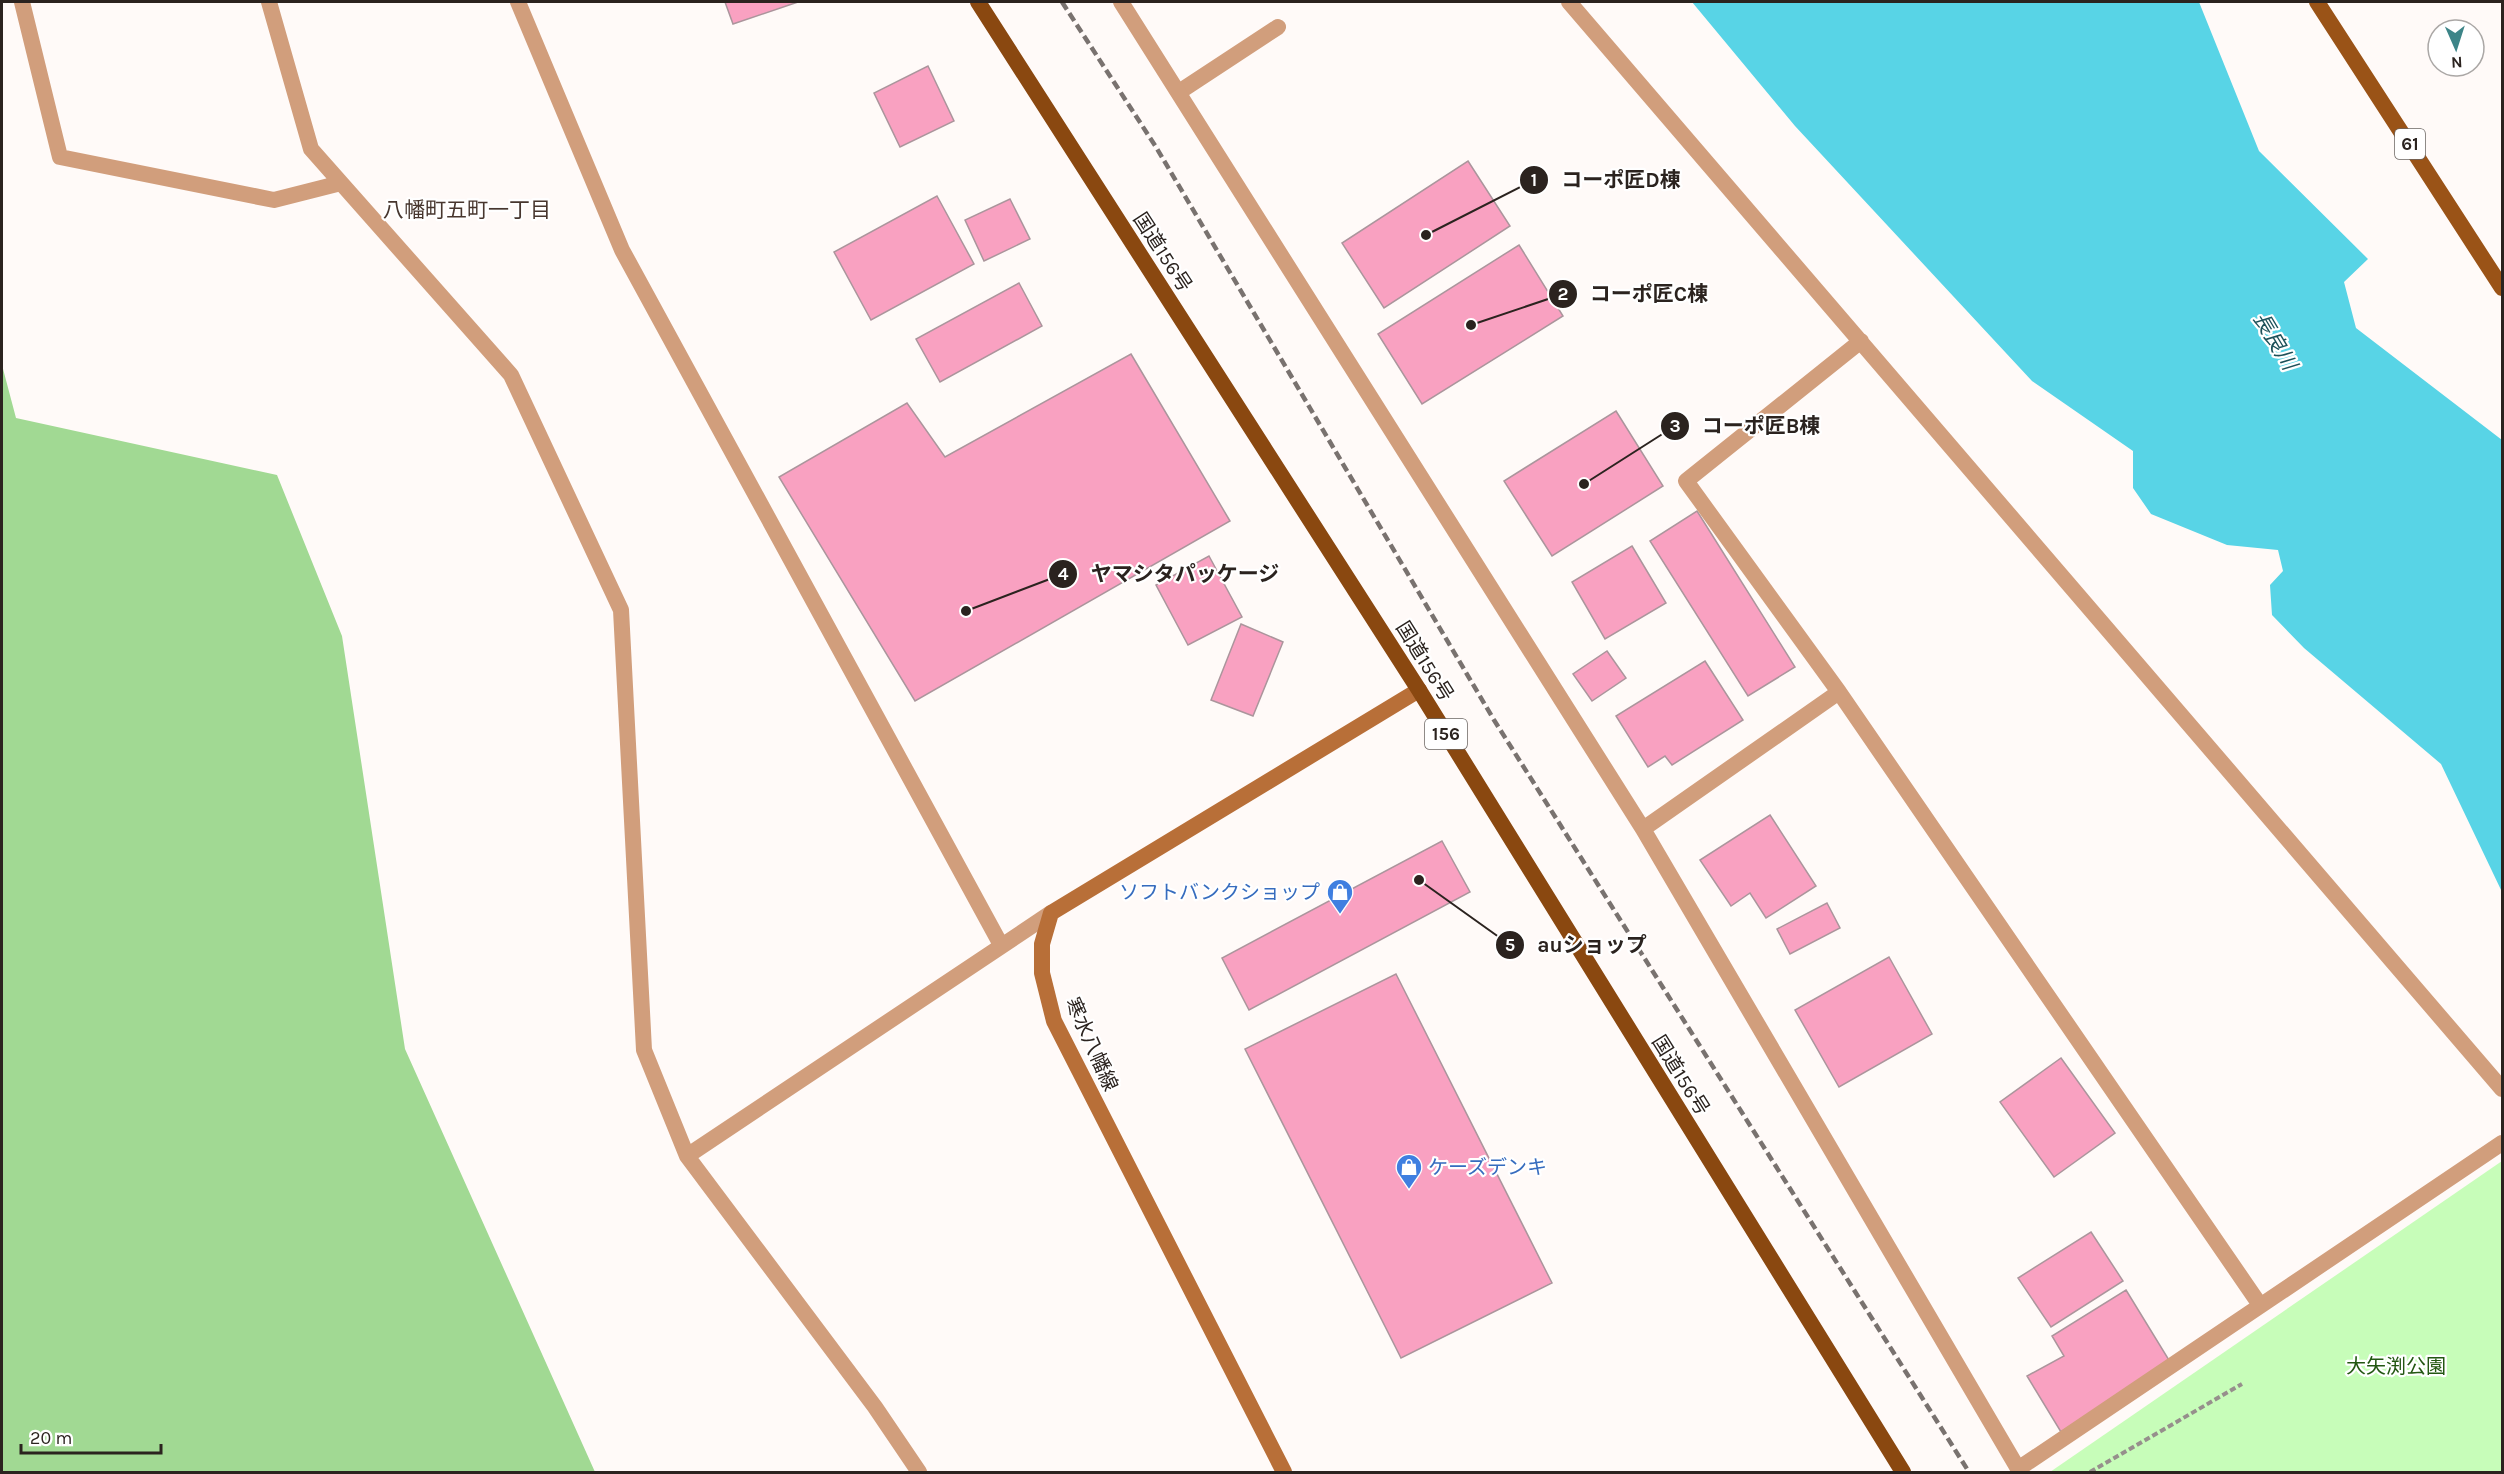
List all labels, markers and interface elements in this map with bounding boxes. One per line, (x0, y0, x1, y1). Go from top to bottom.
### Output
north arrow (2426, 18, 2486, 78)
text: N (2451, 53, 2463, 72)
road number: 61 (2395, 129, 2425, 159)
callout: コーポ匠D棟 (1519, 160, 1693, 199)
text: コーポ匠D棟 (1561, 168, 1681, 192)
text: 1 (1531, 169, 1537, 191)
district label: 八幡町五町一丁目 (383, 198, 551, 222)
street label: 国道156号 (1129, 209, 1197, 296)
callout: コーポ匠C棟 (1548, 275, 1720, 314)
text: コーポ匠C棟 (1590, 282, 1708, 306)
text: 2 (1558, 283, 1568, 305)
water label: 長良川 (2248, 308, 2303, 376)
callout: コーポ匠B棟 (1660, 407, 1833, 446)
text: コーポ匠B棟 (1702, 414, 1820, 438)
text: 3 (1669, 415, 1681, 437)
callout: ヤマシタパッケージ (1048, 554, 1291, 593)
text: ヤマシタパッケージ (1091, 562, 1279, 586)
text: 4 (1058, 563, 1069, 585)
street label: 国道156号 (1391, 617, 1458, 705)
road number: 156 (1425, 719, 1467, 749)
shop icon: ソフトバンクショップ (1325, 877, 1355, 915)
place label: ソフトバンクショップ (1119, 881, 1320, 904)
callout: auショップ (1495, 926, 1659, 965)
text: auショップ (1537, 933, 1647, 957)
text: 5 (1505, 934, 1515, 956)
street label: 寒水八幡線 (1061, 994, 1122, 1095)
street label: 国道156号 (1647, 1031, 1714, 1119)
shop icon: ケーズデンキ (1394, 1152, 1424, 1190)
place label: ケーズデンキ (1428, 1156, 1547, 1179)
park label: 大矢渕公園 (2346, 1355, 2446, 1378)
scale bar (21, 1417, 160, 1455)
text: 20 m (30, 1427, 72, 1449)

